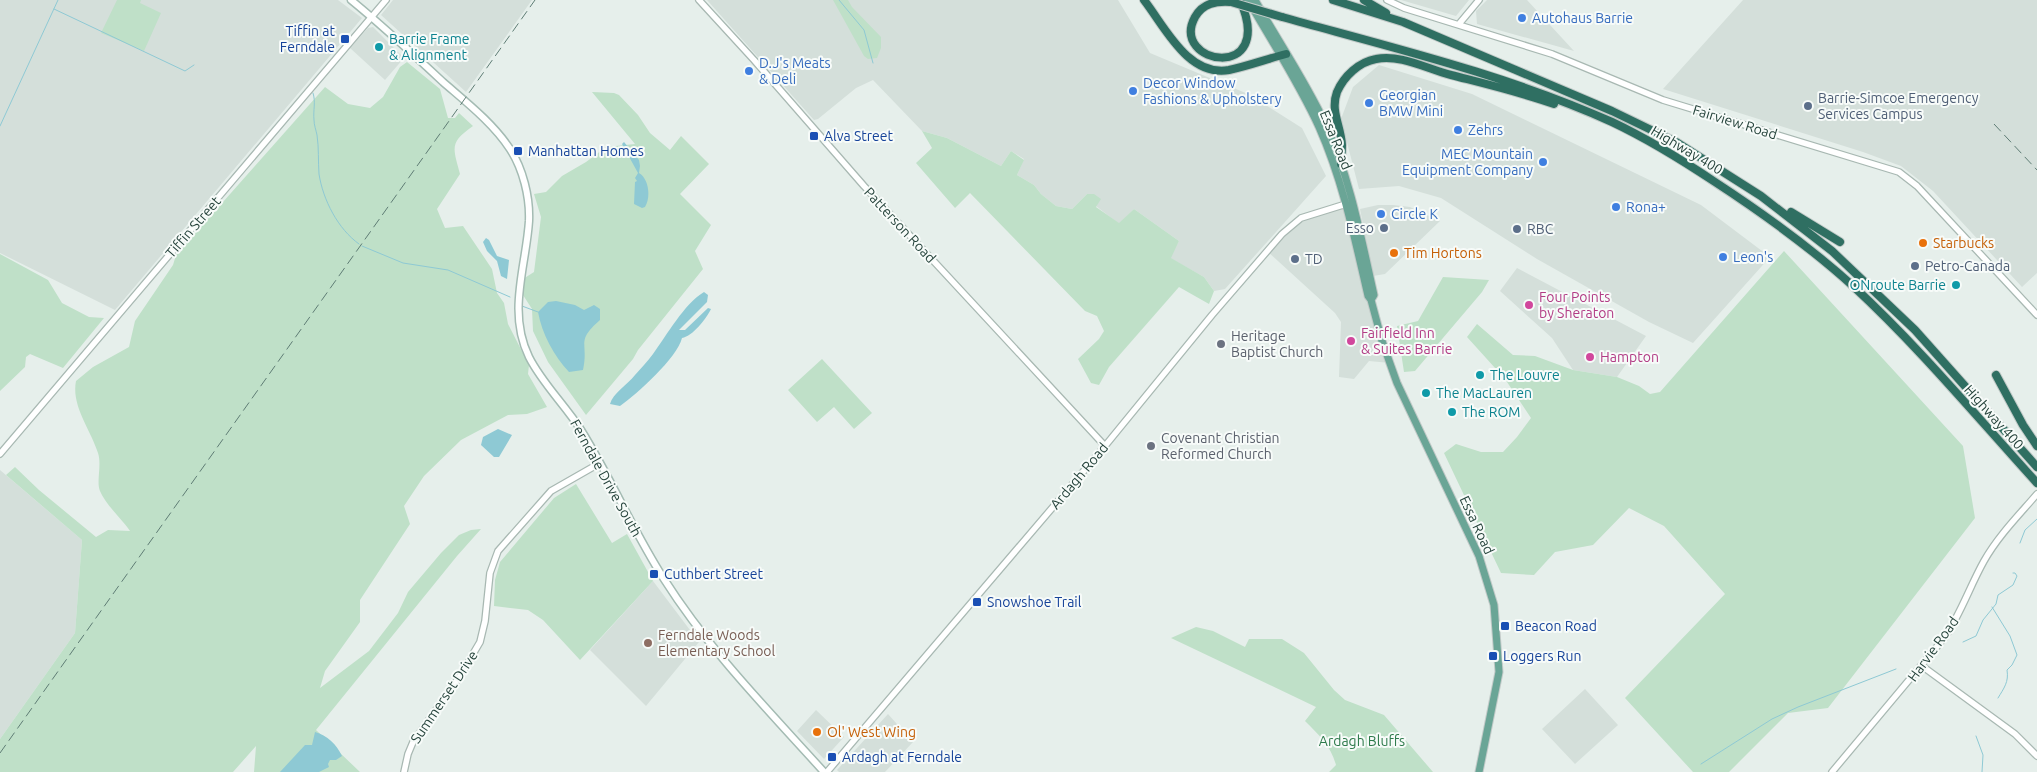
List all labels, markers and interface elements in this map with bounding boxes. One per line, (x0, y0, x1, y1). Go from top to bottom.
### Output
place label: Autohaus Barrie (1532, 10, 1633, 26)
marker: Autohaus Barrie (1516, 12, 1528, 24)
place label: Tiffin at Ferndale (280, 23, 335, 55)
place label: Barrie Frame & Alignment (389, 31, 469, 63)
marker: Tiffin at Ferndale (339, 33, 351, 45)
marker: Barrie Frame & Alignment (373, 41, 385, 53)
place label: D.J's Meats & Deli (759, 55, 831, 87)
marker: D.J's Meats & Deli (743, 65, 755, 77)
place label: Decor Window Fashions & Upholstery (1143, 75, 1282, 107)
marker: Decor Window Fashions & Upholstery (1127, 85, 1139, 97)
place label: Georgian BMW Mini (1379, 87, 1443, 119)
place label: Barrie-Simcoe Emergency Services Campus (1818, 90, 1979, 122)
marker: Georgian BMW Mini (1363, 97, 1375, 109)
marker: Barrie-Simcoe Emergency Services Campus (1802, 100, 1814, 112)
street label: Fairview Road (1691, 102, 1779, 142)
street label: Essa Road (1317, 108, 1355, 172)
place label: Zehrs (1468, 122, 1503, 138)
street label: Highway 400 (1648, 122, 1726, 178)
marker: Zehrs (1452, 124, 1464, 136)
place label: Alva Street (824, 128, 894, 144)
marker: Alva Street (808, 130, 820, 142)
place label: Manhattan Homes (528, 143, 644, 159)
marker: Manhattan Homes (512, 145, 524, 157)
place label: MEC Mountain Equipment Company (1402, 146, 1533, 178)
marker: MEC Mountain Equipment Company (1537, 156, 1549, 168)
street label: Patterson Road (861, 184, 939, 266)
street label: Tiffin Street (162, 193, 224, 261)
place label: Rona+ (1626, 199, 1666, 215)
marker: Rona+ (1610, 201, 1622, 213)
place label: Circle K (1391, 206, 1438, 222)
marker: Circle K (1375, 208, 1387, 220)
place label: Esso (1346, 220, 1374, 236)
place label: RBC (1527, 221, 1554, 237)
marker: Esso (1378, 222, 1390, 234)
marker: RBC (1511, 223, 1523, 235)
place label: Starbucks (1933, 235, 1994, 251)
marker: Starbucks (1917, 237, 1929, 249)
place label: Tim Hortons (1404, 245, 1482, 261)
marker: Tim Hortons (1388, 247, 1400, 259)
place label: Leon's (1733, 249, 1773, 265)
place label: TD (1305, 251, 1323, 267)
marker: Leon's (1717, 251, 1729, 263)
marker: TD (1289, 253, 1301, 265)
place label: Petro-Canada (1925, 258, 2010, 274)
marker: Petro-Canada (1909, 260, 1921, 272)
place label: ONroute Barrie (1849, 277, 1946, 293)
marker: ONroute Barrie (1950, 279, 1962, 291)
place label: Four Points by Sheraton (1539, 289, 1614, 321)
marker: Four Points by Sheraton (1523, 299, 1535, 311)
place label: Fairfield Inn & Suites Barrie (1361, 325, 1452, 357)
place label: Heritage Baptist Church (1231, 328, 1323, 360)
marker: Fairfield Inn & Suites Barrie (1345, 335, 1357, 347)
marker: Heritage Baptist Church (1215, 338, 1227, 350)
place label: Hampton (1600, 349, 1659, 365)
marker: Hampton (1584, 351, 1596, 363)
place label: The Louvre (1490, 367, 1560, 383)
marker: The Louvre (1474, 369, 1486, 381)
street label: Highway 400 (1961, 382, 2027, 452)
place label: The MacLauren (1436, 385, 1532, 401)
marker: The MacLauren (1420, 387, 1432, 399)
place label: The ROM (1462, 404, 1520, 420)
marker: The ROM (1446, 406, 1458, 418)
street label: Ferndale Drive South (567, 417, 645, 539)
place label: Covenant Christian Reformed Church (1161, 430, 1280, 462)
street label: Ardagh Road (1047, 440, 1111, 512)
marker: Covenant Christian Reformed Church (1145, 440, 1157, 452)
street label: Essa Road (1457, 493, 1497, 557)
place label: Cuthbert Street (664, 566, 763, 582)
marker: Cuthbert Street (648, 568, 660, 580)
place label: Snowshoe Trail (987, 594, 1082, 610)
marker: Snowshoe Trail (971, 596, 983, 608)
street label: Harvie Road (1904, 614, 1962, 684)
place label: Beacon Road (1515, 618, 1597, 634)
marker: Beacon Road (1499, 620, 1511, 632)
place label: Ferndale Woods Elementary School (658, 627, 776, 659)
marker: Ferndale Woods Elementary School (642, 637, 654, 649)
street label: Summerset Drive (407, 648, 481, 746)
place label: Loggers Run (1503, 648, 1581, 664)
marker: Loggers Run (1487, 650, 1499, 662)
place label: Ol' West Wing (827, 724, 916, 740)
marker: Ol' West Wing (811, 726, 823, 738)
park label: Ardagh Bluffs (1319, 733, 1405, 749)
place label: Ardagh at Ferndale (842, 749, 962, 765)
marker: Ardagh at Ferndale (826, 751, 838, 763)

